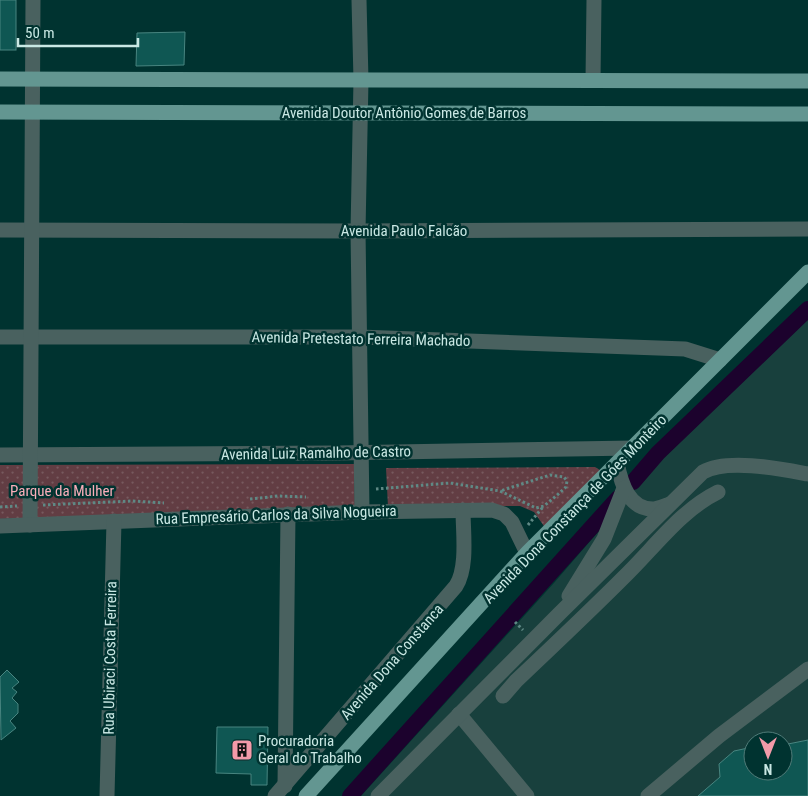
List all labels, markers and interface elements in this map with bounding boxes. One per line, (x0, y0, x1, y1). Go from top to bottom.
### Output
scale bar (18, 15, 138, 47)
text: 50 m (25, 24, 55, 42)
street label: Avenida Doutor Antônio Gomes de Barros (282, 104, 526, 122)
street label: Avenida Paulo Falcão (341, 222, 467, 240)
street label: Avenida Pretestato Ferreira Machado (252, 328, 470, 350)
street label: Avenida Dona Constança de Góes Monteiro (480, 411, 670, 607)
street label: Avenida Luiz Ramalho de Castro (221, 442, 411, 464)
park label: Parque da Mulher (10, 482, 114, 500)
street label: Rua Empresário Carlos da Silva Nogueira (155, 502, 397, 528)
street label: Rua Ubiraci Costa Ferreira (100, 581, 120, 735)
street label: Avenida Dona Constanca (337, 600, 447, 724)
north arrow (743, 731, 793, 781)
place label: Procuradoria Geral do Trabalho (258, 732, 362, 767)
building icon: Procuradoria Geral do Trabalho (230, 738, 254, 762)
text: N (764, 761, 772, 777)

